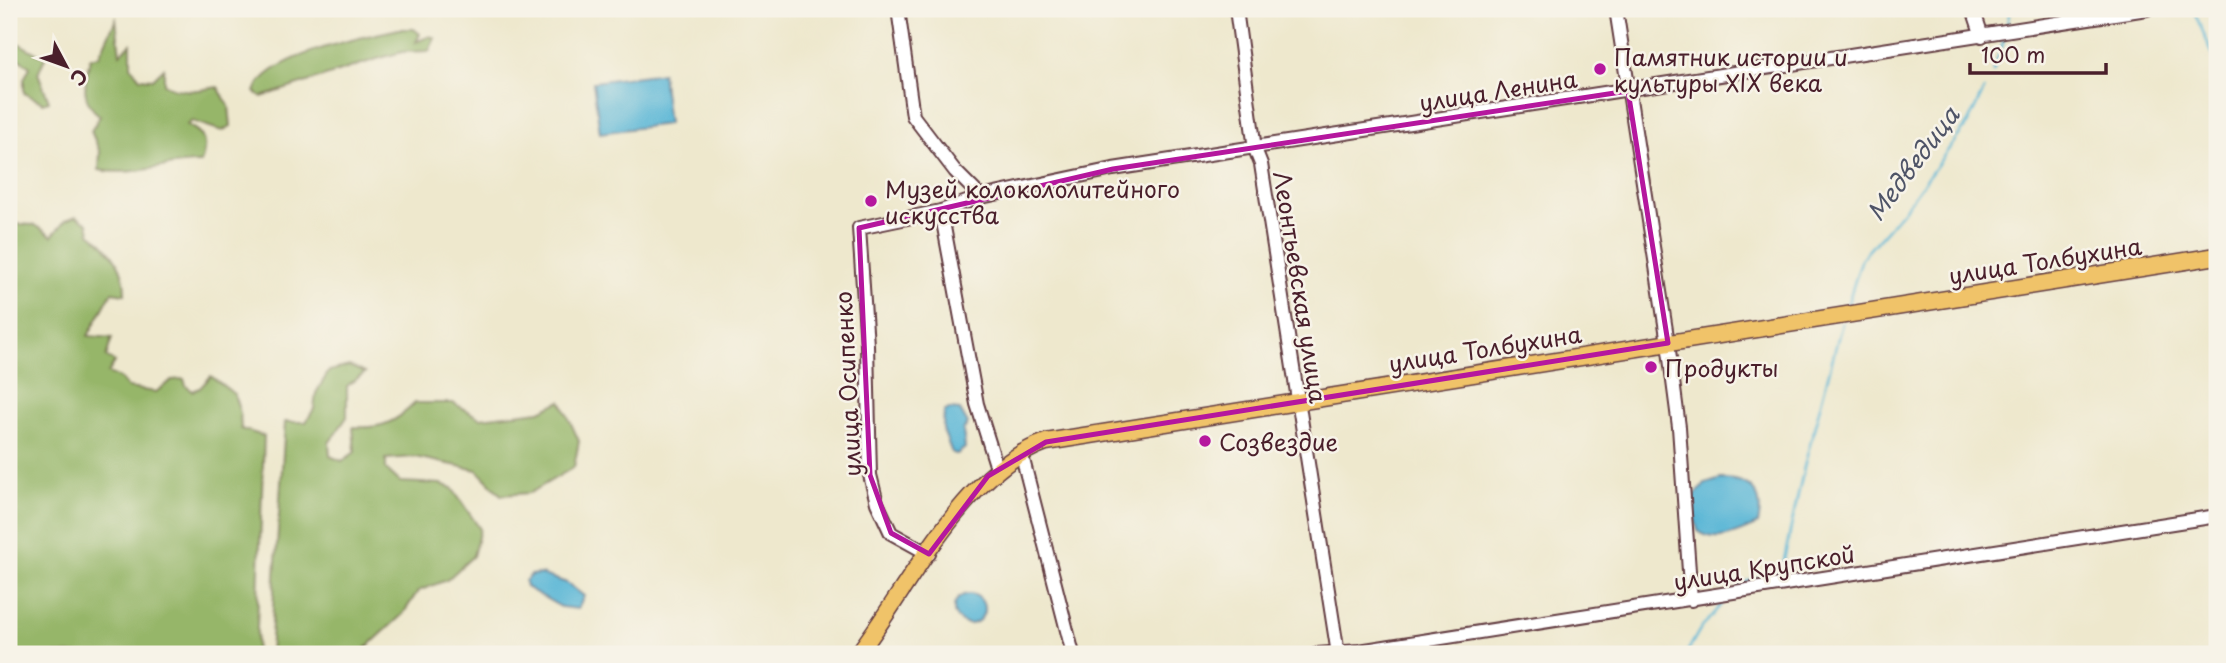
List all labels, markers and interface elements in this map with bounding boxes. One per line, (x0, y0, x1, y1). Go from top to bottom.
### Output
north arrow (32, 32, 102, 102)
scale bar (1970, 32, 2107, 76)
text: 100 m (1981, 38, 2045, 70)
place label: Памятник истории и культуры XIX века (1614, 39, 1848, 100)
street label: улица Ленина (1416, 60, 1580, 120)
marker: Памятник истории и культуры XIX века (1592, 61, 1608, 77)
text: С (64, 63, 95, 92)
water label: Медведица (1857, 98, 1967, 228)
street label: Леонтьевская улица (1265, 168, 1337, 406)
place label: Музей колокололитейного искусства (885, 171, 1180, 232)
marker: Музей колокололитейного искусства (863, 193, 879, 209)
street label: улица Толбухина (1946, 227, 2145, 293)
street label: улица Осипенко (825, 290, 869, 478)
street label: улица Толбухина (1386, 315, 1585, 381)
place label: Продукты (1665, 350, 1779, 385)
marker: Продукты (1643, 359, 1659, 375)
place label: Созвездие (1219, 424, 1338, 459)
marker: Созвездие (1197, 433, 1213, 449)
street label: улица Крупской (1671, 535, 1857, 599)

